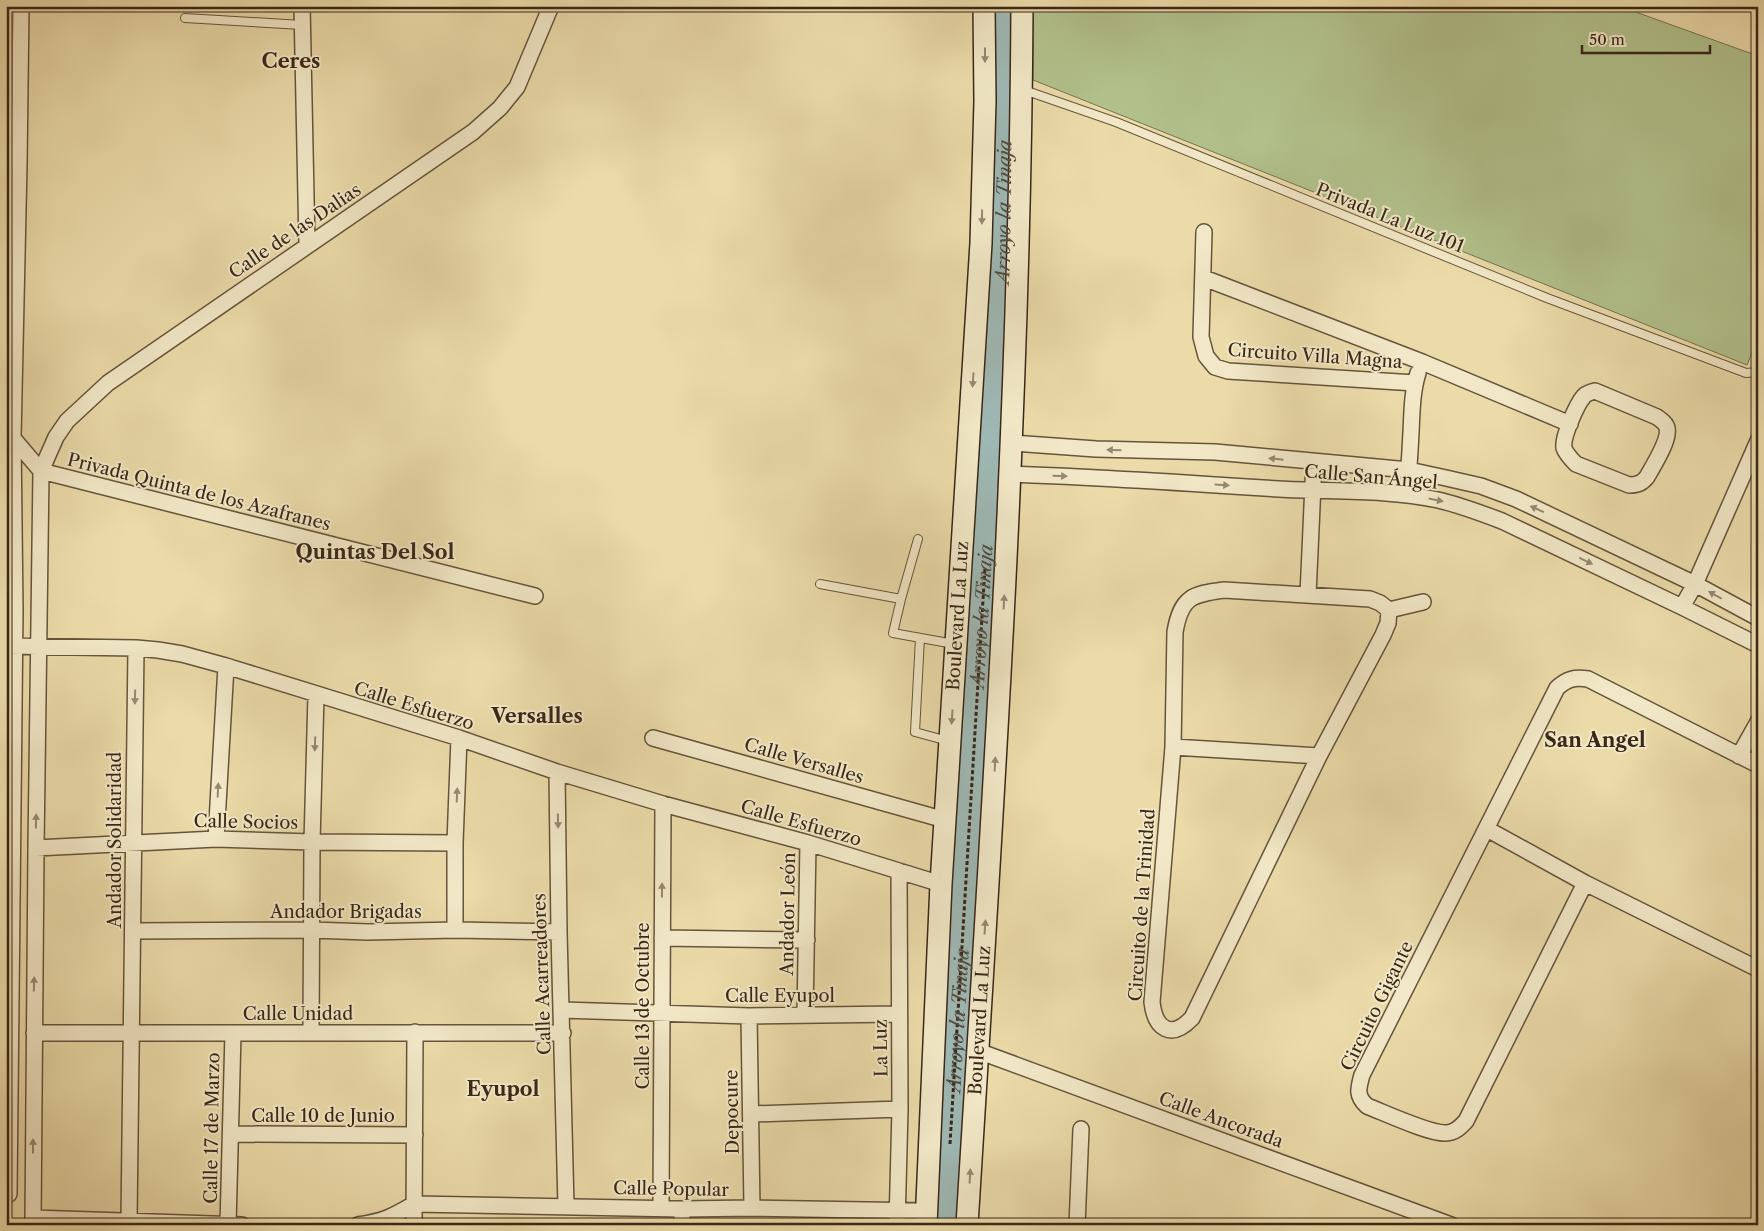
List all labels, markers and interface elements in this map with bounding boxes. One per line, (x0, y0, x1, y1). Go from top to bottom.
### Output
scale bar (1582, 22, 1709, 54)
text: 50 m (1589, 30, 1625, 49)
one-way arrow (981, 47, 989, 63)
district label: Ceres (262, 49, 320, 73)
water label: Arroyo la Tinaja (990, 139, 1016, 288)
street label: Privada La Luz 101 (1313, 178, 1468, 258)
street label: Calle de las Dalias (225, 179, 365, 283)
one-way arrow (978, 210, 986, 226)
street label: Circuito Villa Magna (1227, 339, 1404, 373)
one-way arrow (968, 372, 976, 388)
one-way arrow (1106, 445, 1122, 453)
street label: Privada Quinta de los Azafranes (65, 449, 333, 535)
one-way arrow (1268, 455, 1284, 463)
street label: Calle San Ángel (1303, 459, 1439, 494)
one-way arrow (1052, 472, 1068, 480)
one-way arrow (1214, 482, 1230, 490)
one-way arrow (1429, 497, 1445, 505)
one-way arrow (1530, 504, 1544, 512)
district label: Quintas Del Sol (295, 540, 455, 564)
street label: Boulevard La Luz (942, 540, 973, 691)
water label: Arroyo la Tinaja (965, 543, 997, 692)
one-way arrow (1579, 557, 1594, 565)
one-way arrow (1708, 591, 1722, 599)
one-way arrow (1000, 594, 1008, 610)
street label: Calle Esfuerzo (351, 677, 477, 735)
one-way arrow (131, 689, 139, 705)
district label: Versalles (490, 704, 583, 728)
one-way arrow (947, 709, 955, 725)
district label: San Angel (1544, 728, 1646, 752)
street label: Calle Versalles (742, 733, 866, 789)
one-way arrow (311, 736, 319, 752)
street label: Andador Solidaridad (104, 752, 126, 929)
one-way arrow (991, 756, 999, 772)
one-way arrow (215, 782, 223, 798)
one-way arrow (453, 786, 461, 802)
street label: Calle Esfuerzo (738, 795, 864, 851)
street label: Circuito de la Trinidad (1124, 808, 1160, 1002)
street label: Calle Socios (194, 810, 298, 834)
one-way arrow (32, 813, 40, 829)
one-way arrow (554, 813, 562, 829)
street label: Andador León (776, 852, 800, 977)
one-way arrow (658, 881, 666, 897)
street label: Calle Acarreadores (528, 893, 556, 1055)
street label: Andador Brigadas (269, 901, 422, 923)
one-way arrow (982, 918, 990, 934)
street label: Calle 13 de Octubre (632, 922, 654, 1090)
street label: Circuito Gigante (1336, 938, 1418, 1074)
street label: Boulevard La Luz (964, 945, 995, 1096)
water label: Arroyo la Tinaja (941, 947, 973, 1096)
one-way arrow (30, 975, 38, 991)
street label: Calle Eyupol (725, 985, 835, 1007)
street label: Calle Unidad (243, 1003, 353, 1025)
street label: La Luz (869, 1019, 893, 1077)
street label: Calle 17 de Marzo (200, 1052, 224, 1204)
street label: Depocure (720, 1069, 744, 1155)
district label: Eyupol (466, 1077, 540, 1101)
street label: Calle Ancorada (1156, 1087, 1287, 1153)
street label: Calle 10 de Junio (251, 1105, 395, 1127)
one-way arrow (29, 1138, 37, 1154)
one-way arrow (967, 1168, 975, 1184)
street label: Calle Popular (613, 1177, 730, 1201)

